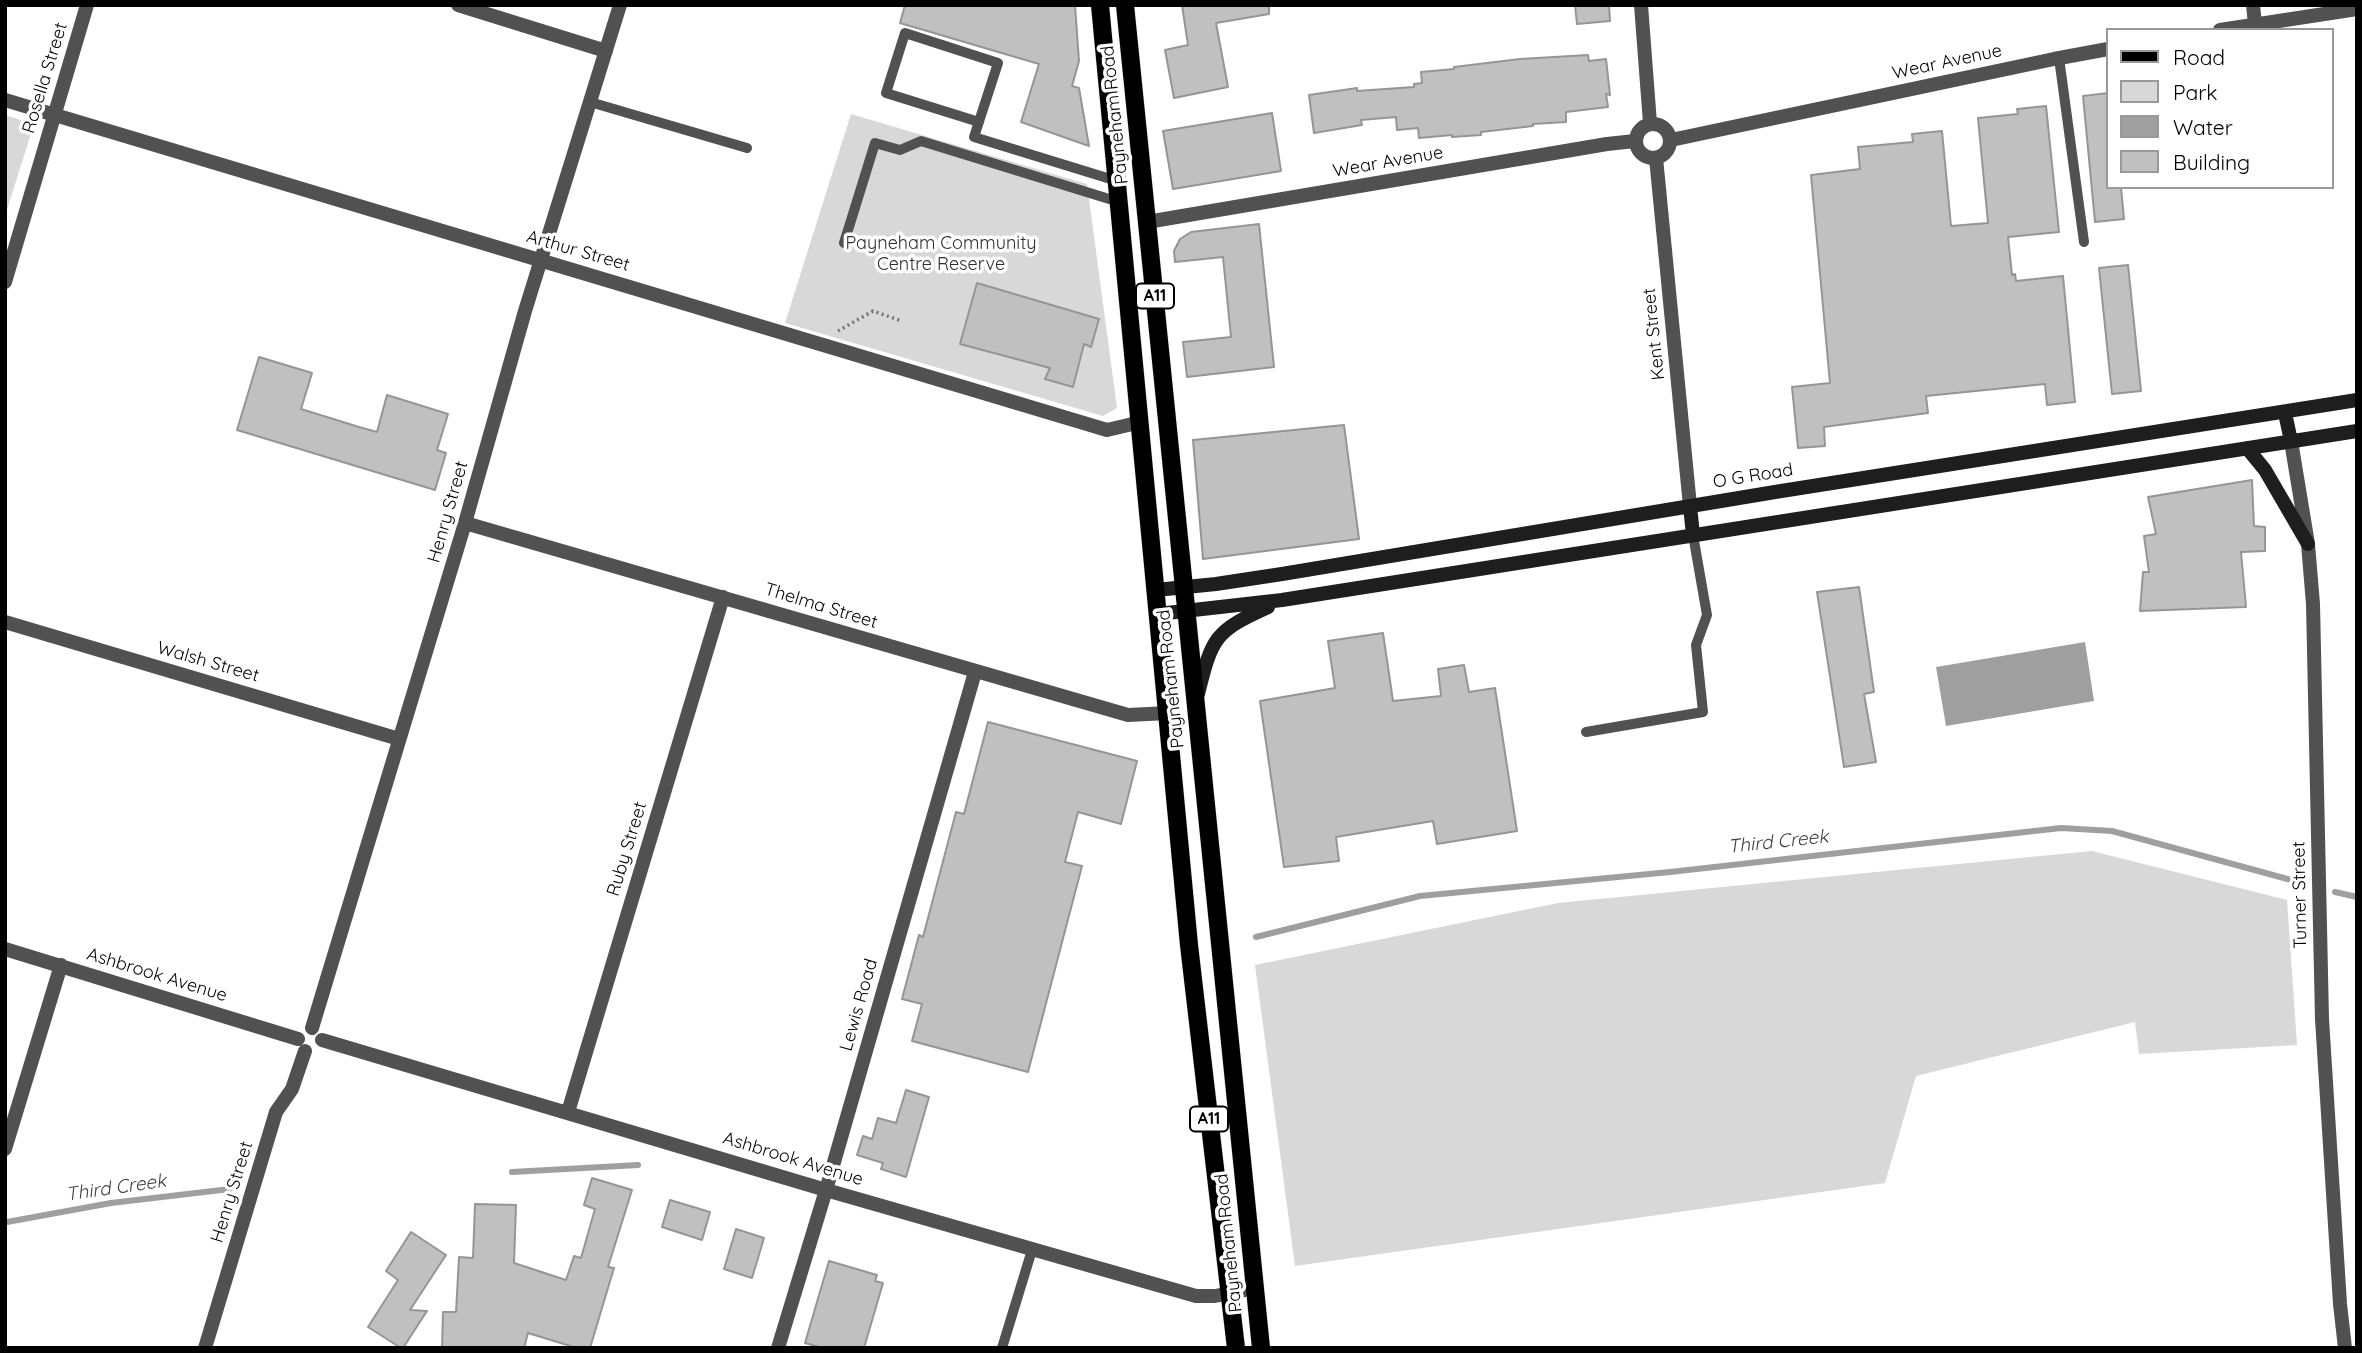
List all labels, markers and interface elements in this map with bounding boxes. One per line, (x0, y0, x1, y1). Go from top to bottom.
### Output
street label: Rosella Street (18, 20, 72, 136)
legend (2106, 28, 2334, 189)
street label: Wear Avenue (1890, 40, 2004, 84)
text: Road (2173, 44, 2225, 70)
street label: Payneham Road (1097, 45, 1133, 185)
text: Park (2173, 79, 2217, 105)
text: Water (2173, 114, 2233, 140)
street label: Wear Avenue (1331, 142, 1445, 182)
text: Building (2173, 149, 2250, 175)
street label: Arthur Street (524, 226, 632, 276)
park label: Payneham Community Centre Reserve (845, 233, 1037, 276)
road number: A11 (1136, 284, 1174, 308)
street label: Kent Street (1638, 287, 1670, 381)
street label: Henry Street (423, 459, 473, 565)
street label: O G Road (1711, 459, 1795, 493)
street label: Thelma Street (762, 579, 880, 633)
street label: Payneham Road (1153, 609, 1189, 749)
street label: Walsh Street (155, 637, 261, 687)
street label: Ruby Street (602, 799, 652, 899)
water label: Third Creek (1727, 825, 1829, 859)
street label: Turner Street (2288, 841, 2312, 949)
street label: Ashbrook Avenue (84, 943, 230, 1007)
street label: Lewis Road (836, 956, 882, 1054)
road number: A11 (1190, 1106, 1228, 1132)
street label: Ashbrook Avenue (720, 1127, 866, 1191)
street label: Henry Street (206, 1139, 258, 1245)
water label: Third Creek (64, 1170, 168, 1206)
street label: Payneham Road (1211, 1173, 1247, 1313)

